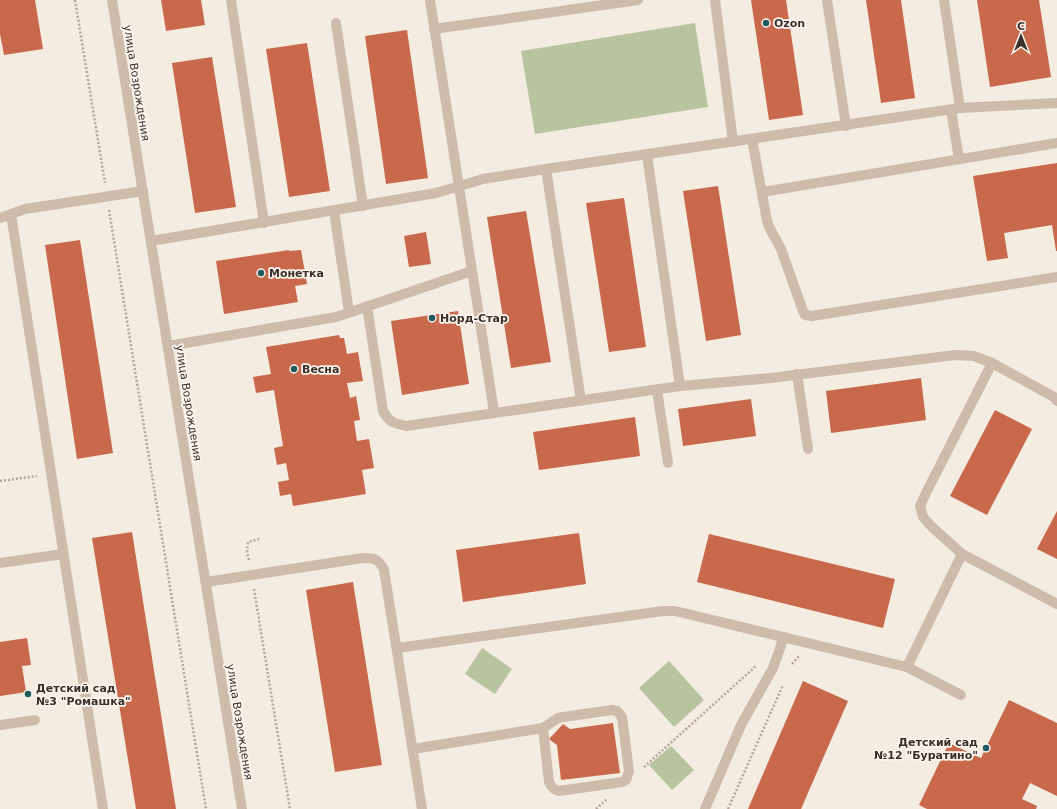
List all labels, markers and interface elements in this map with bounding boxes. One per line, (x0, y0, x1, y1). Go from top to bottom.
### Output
north arrow (1001, 16, 1041, 56)
place label: Ozon (774, 17, 805, 30)
marker: Ozon (761, 18, 771, 28)
text: С (1017, 20, 1025, 33)
street label: улица Возрождения (121, 24, 152, 142)
place label: Монетка (269, 267, 324, 280)
marker: Монетка (256, 268, 266, 278)
place label: Норд-Стар (440, 312, 508, 325)
marker: Норд-Стар (427, 313, 437, 323)
street label: улица Возрождения (173, 344, 204, 462)
place label: Весна (302, 363, 339, 376)
marker: Весна (289, 364, 299, 374)
street label: улица Возрождения (224, 663, 255, 781)
place label: Детский сад №3 "Ромашка" (36, 682, 131, 708)
marker: Детский сад №3 "Ромашка" (23, 689, 33, 699)
place label: Детский сад №12 "Буратино" (874, 736, 978, 762)
marker: Детский сад №12 "Буратино" (981, 743, 991, 753)

